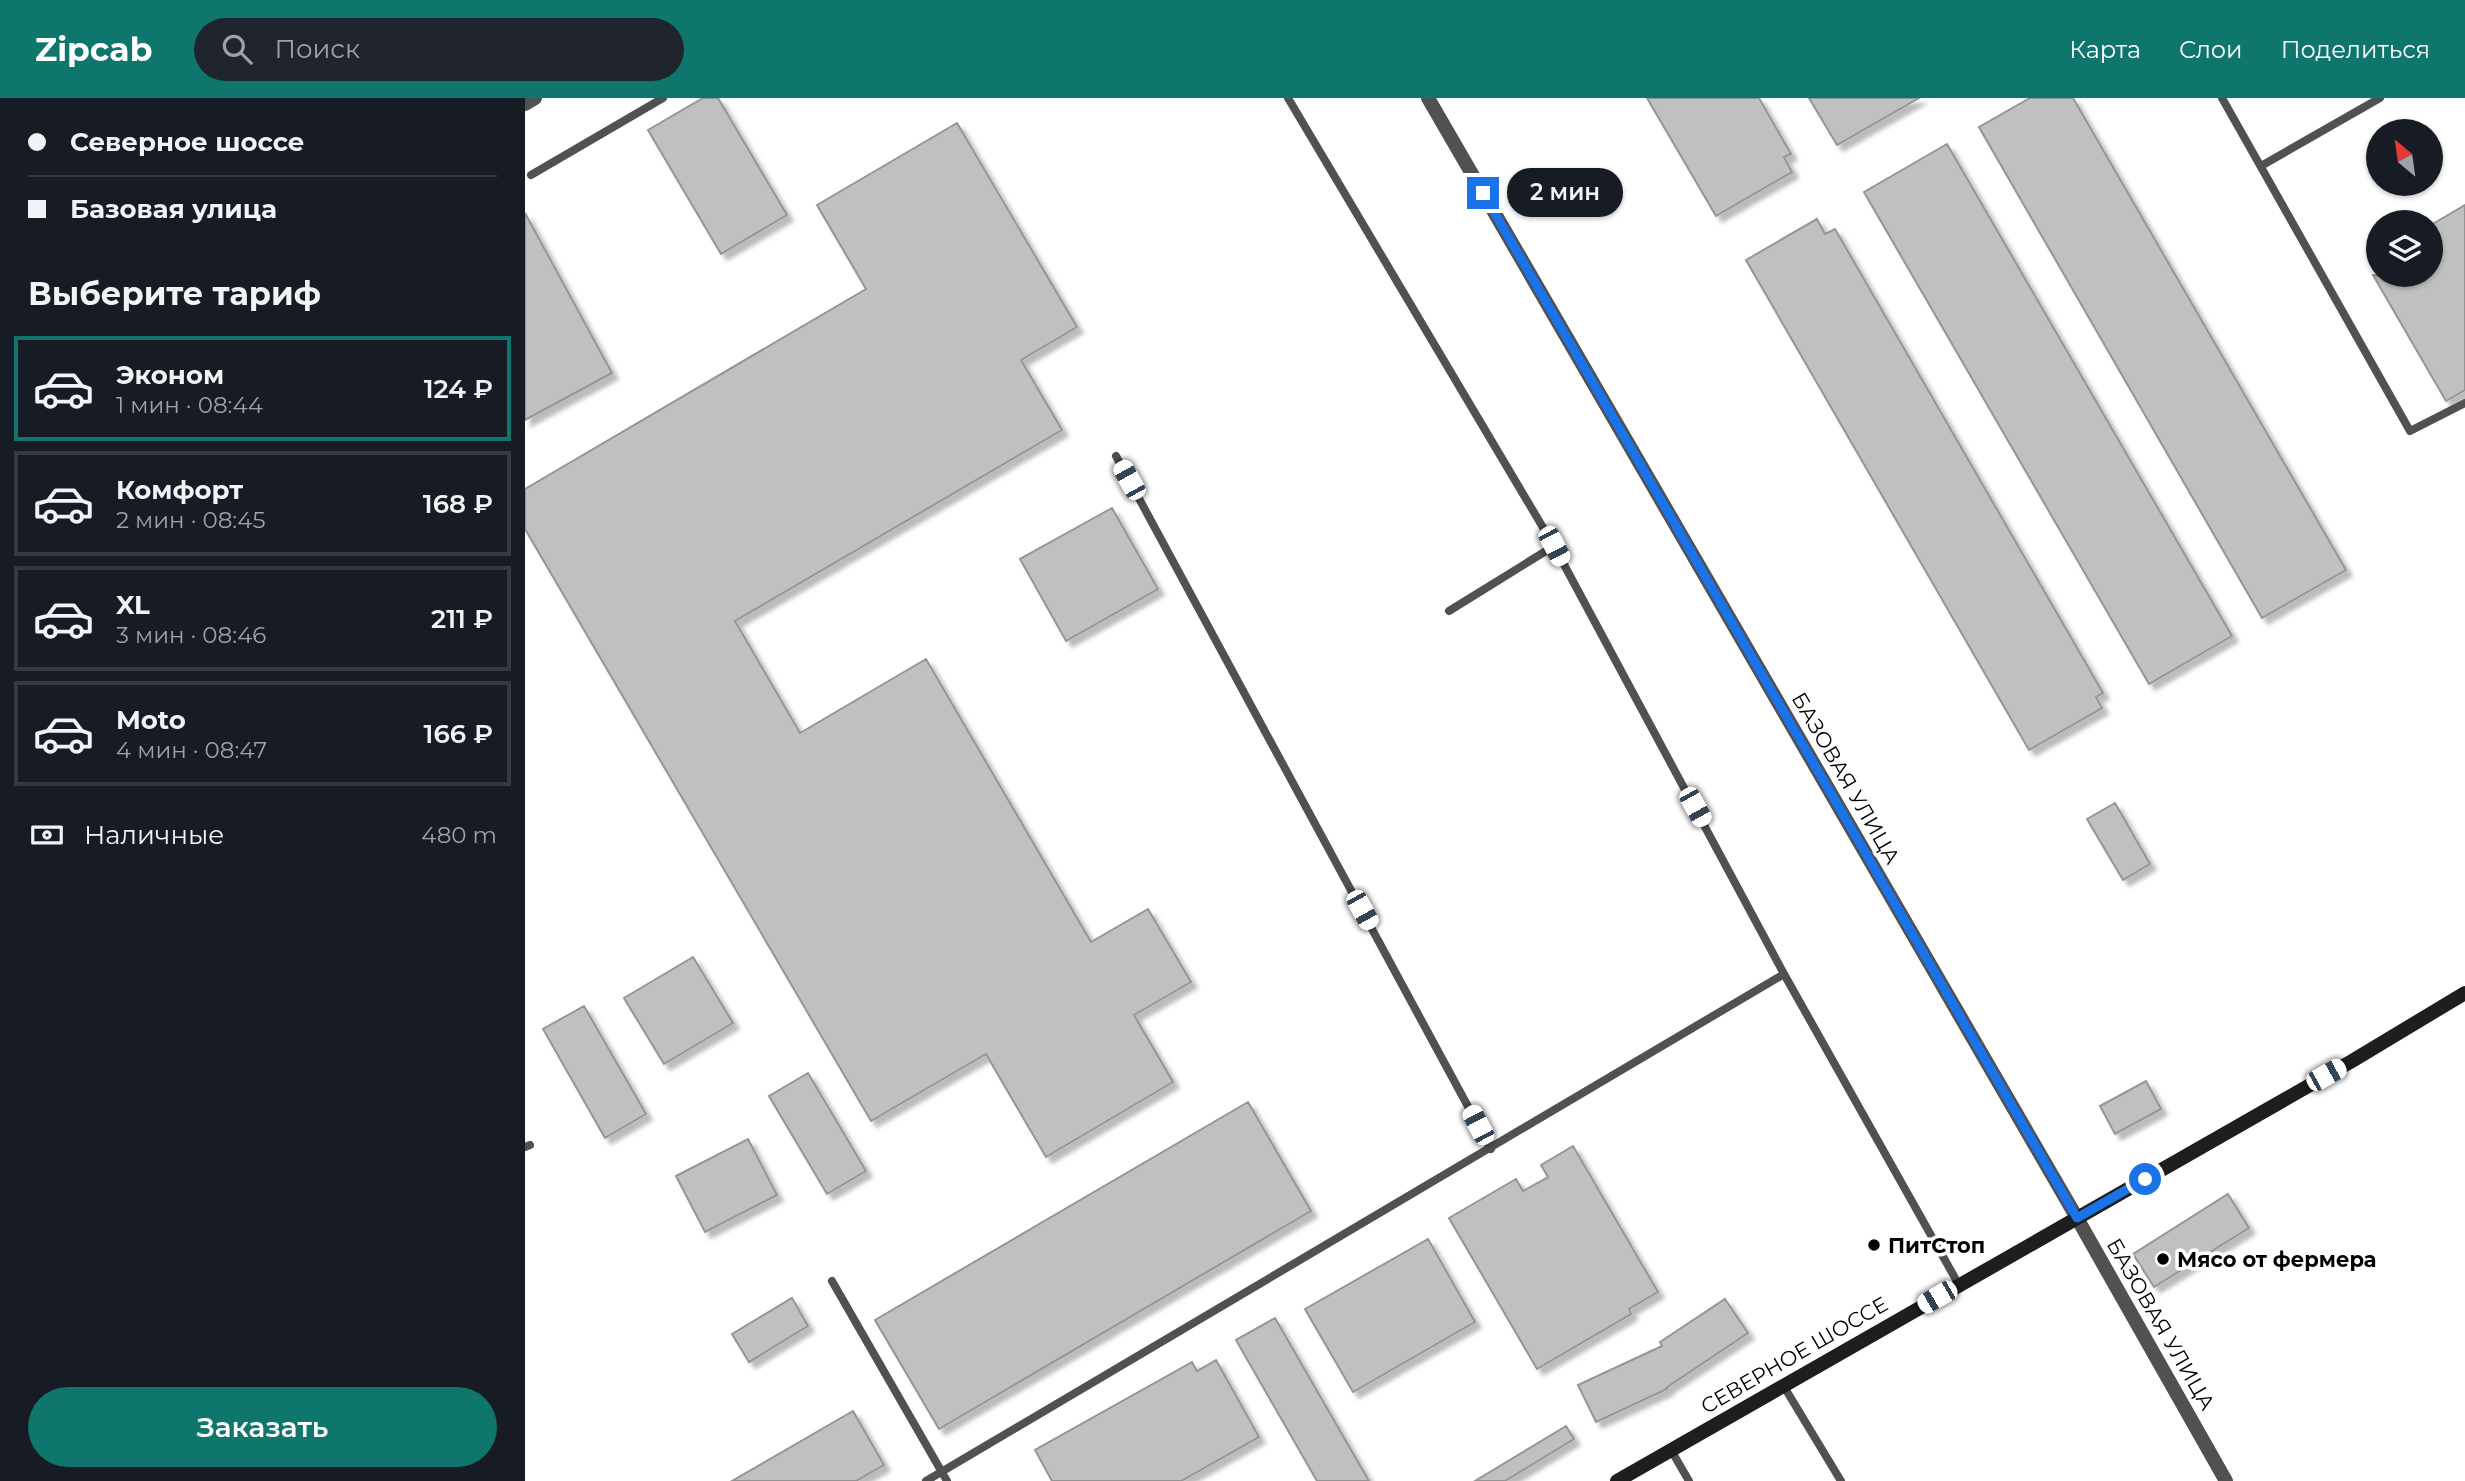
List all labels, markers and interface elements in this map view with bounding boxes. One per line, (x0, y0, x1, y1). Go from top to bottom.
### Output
search box (194, 18, 684, 81)
text: Zipcab (35, 29, 152, 69)
icon: search (218, 30, 256, 68)
text: Поиск (274, 33, 360, 65)
text: Карта (2069, 35, 2141, 64)
text: Слои (2179, 35, 2243, 64)
text: Поделиться (2281, 35, 2430, 64)
north arrow (2366, 119, 2443, 196)
map controls (2366, 119, 2443, 287)
text: Северное шоссе (70, 126, 305, 158)
callout: 2 мин (1507, 168, 1623, 217)
route end (1467, 177, 1499, 209)
text: 2 мин (1530, 178, 1600, 206)
text: Базовая улица (70, 193, 277, 225)
button: layers (2366, 210, 2443, 287)
text: Выберите тариф (28, 274, 321, 313)
icon: car (32, 357, 95, 420)
text: Эконом (116, 359, 224, 391)
text: 124 ₽ (424, 373, 493, 405)
text: 1 мин · 08:44 (116, 391, 263, 419)
car (1110, 457, 1149, 503)
icon: car (32, 472, 95, 535)
text: Комфорт (116, 474, 243, 506)
text: 168 ₽ (423, 488, 493, 520)
text: 2 мин · 08:45 (116, 506, 265, 534)
car (1535, 523, 1574, 569)
icon: car (32, 587, 95, 650)
text: XL (116, 589, 150, 621)
text: 211 ₽ (431, 603, 493, 635)
text: 3 мин · 08:46 (116, 621, 266, 649)
street label: БАЗОВАЯ УЛИЦА (1787, 688, 1905, 869)
icon: car (32, 702, 95, 765)
text: Moto (116, 704, 186, 736)
text: 166 ₽ (424, 718, 493, 750)
text: 4 мин · 08:47 (116, 736, 267, 764)
car (1676, 784, 1715, 830)
icon: cash (28, 816, 66, 854)
text: Наличные (84, 819, 224, 851)
text: 480 m (421, 821, 497, 849)
car (1343, 887, 1382, 933)
car (2303, 1056, 2350, 1094)
car (1459, 1102, 1498, 1148)
route start (2129, 1163, 2161, 1195)
place label: ПитСтоп (1888, 1233, 1985, 1258)
street label: БАЗОВАЯ УЛИЦА (2102, 1234, 2220, 1415)
marker: ПитСтоп (1866, 1237, 1882, 1253)
place label: Мясо от фермера (2177, 1247, 2376, 1272)
marker: Мясо от фермера (2155, 1251, 2171, 1267)
car (1914, 1277, 1961, 1317)
street label: СЕВЕРНОЕ ШОССЕ (1696, 1291, 1892, 1419)
button: Заказать (28, 1387, 497, 1467)

